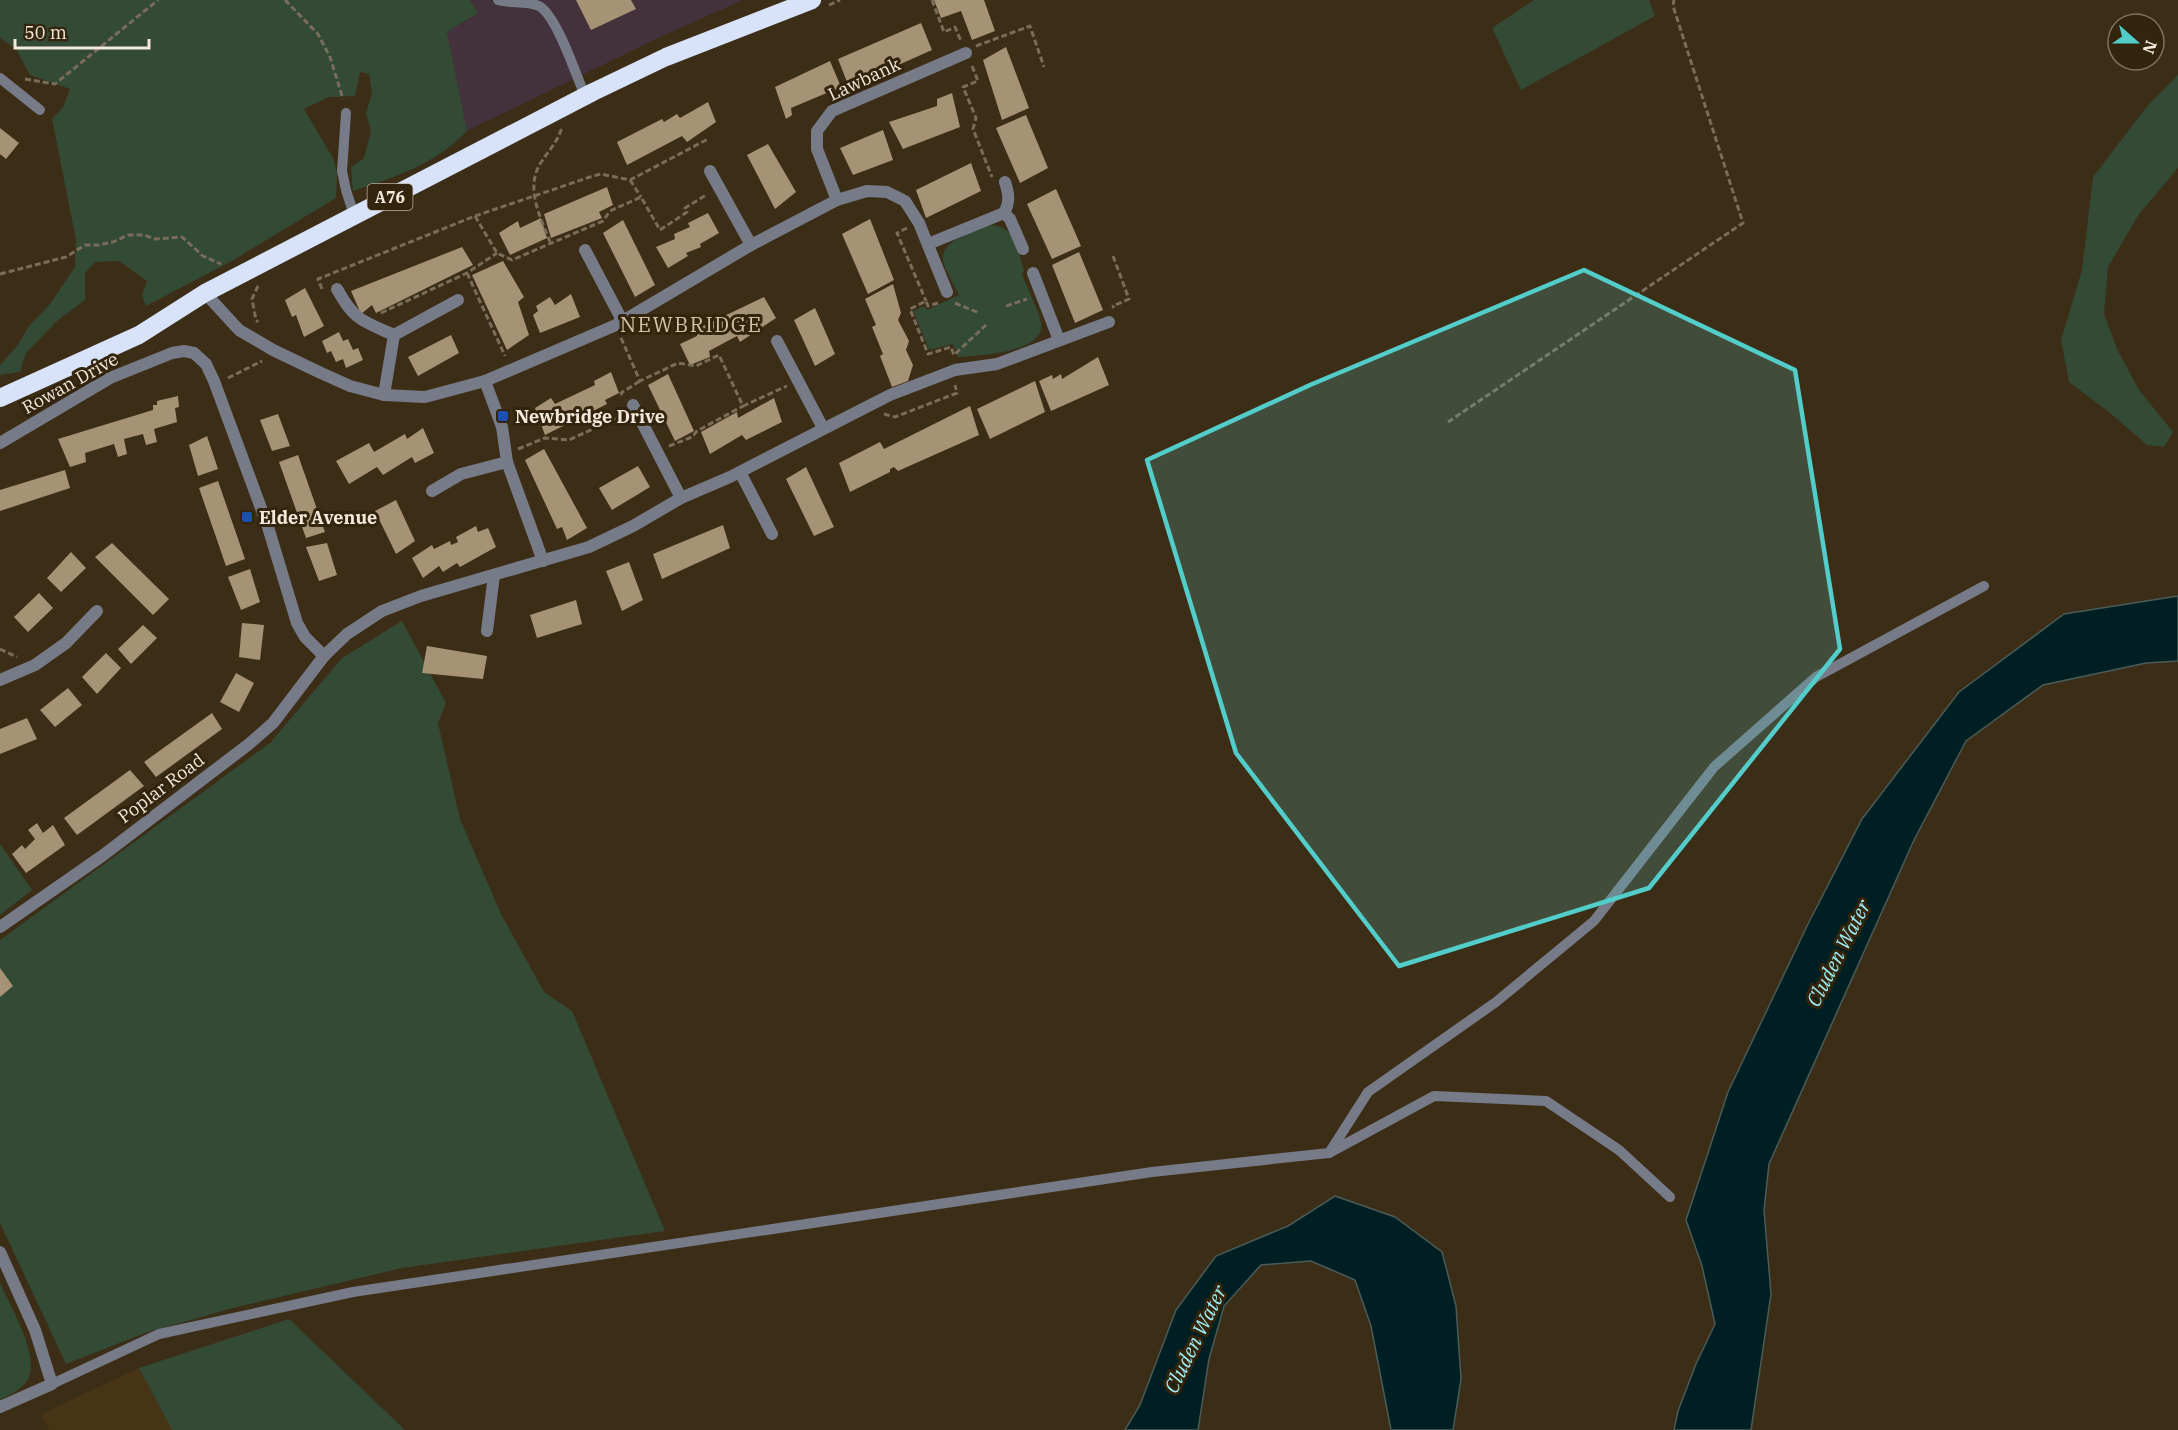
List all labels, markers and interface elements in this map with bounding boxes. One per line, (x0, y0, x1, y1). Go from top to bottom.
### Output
scale bar (15, 12, 148, 50)
north arrow (2106, 12, 2166, 72)
text: 50 m (24, 21, 67, 44)
text: N (2138, 38, 2162, 57)
street label: Lawbank (824, 52, 904, 106)
road number: A76 (368, 184, 412, 210)
district label: NEWBRIDGE (620, 310, 762, 338)
street label: Rowan Drive (18, 347, 122, 419)
place label: Newbridge Drive (515, 405, 665, 428)
marker: Newbridge Drive (496, 409, 510, 423)
place label: Elder Avenue (259, 506, 377, 529)
marker: Elder Avenue (240, 510, 254, 524)
street label: Poplar Road (113, 748, 209, 828)
water label: Cluden Water (1799, 894, 1877, 1011)
water label: Cluden Water (1157, 1280, 1233, 1397)

